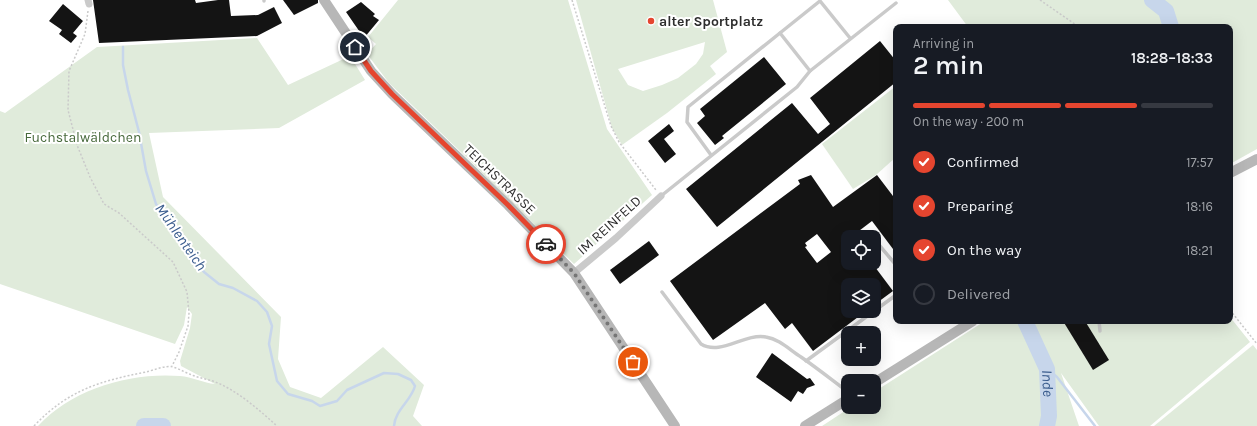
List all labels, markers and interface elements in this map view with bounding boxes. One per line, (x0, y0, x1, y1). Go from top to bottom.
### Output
place label: alter Sportplatz (659, 13, 763, 30)
marker: alter Sportplatz (646, 16, 656, 26)
pin (338, 30, 372, 64)
icon: home (344, 36, 366, 58)
text: Arriving in (913, 36, 974, 51)
text: 18:28–18:33 (1131, 49, 1213, 67)
text: 2 min (913, 50, 984, 81)
text: On the way · 200 m (913, 114, 1024, 129)
park label: Fuchstalwäldchen (25, 129, 141, 146)
street label: TEICHSTRASSE (460, 141, 539, 218)
icon: check (913, 151, 935, 173)
text: Confirmed (947, 153, 1019, 171)
text: 17:57 (1186, 155, 1213, 170)
street label: IM REINFELD (574, 192, 645, 258)
icon: check (913, 195, 935, 217)
text: Preparing (947, 197, 1013, 215)
text: 18:16 (1186, 199, 1213, 214)
water label: Mühlenteich (151, 200, 211, 274)
courier (526, 224, 566, 264)
map controls (841, 230, 881, 414)
button: locate (841, 230, 881, 270)
icon: car (535, 233, 557, 255)
icon: check (913, 239, 935, 261)
text: On the way (947, 241, 1021, 259)
text: 18:21 (1186, 243, 1213, 258)
button: layers (841, 278, 881, 318)
text: Delivered (947, 285, 1011, 303)
button: + (841, 326, 881, 366)
pin (616, 345, 650, 379)
icon: bag (622, 351, 644, 373)
water label: Inde (1038, 369, 1057, 397)
button: − (841, 374, 881, 414)

